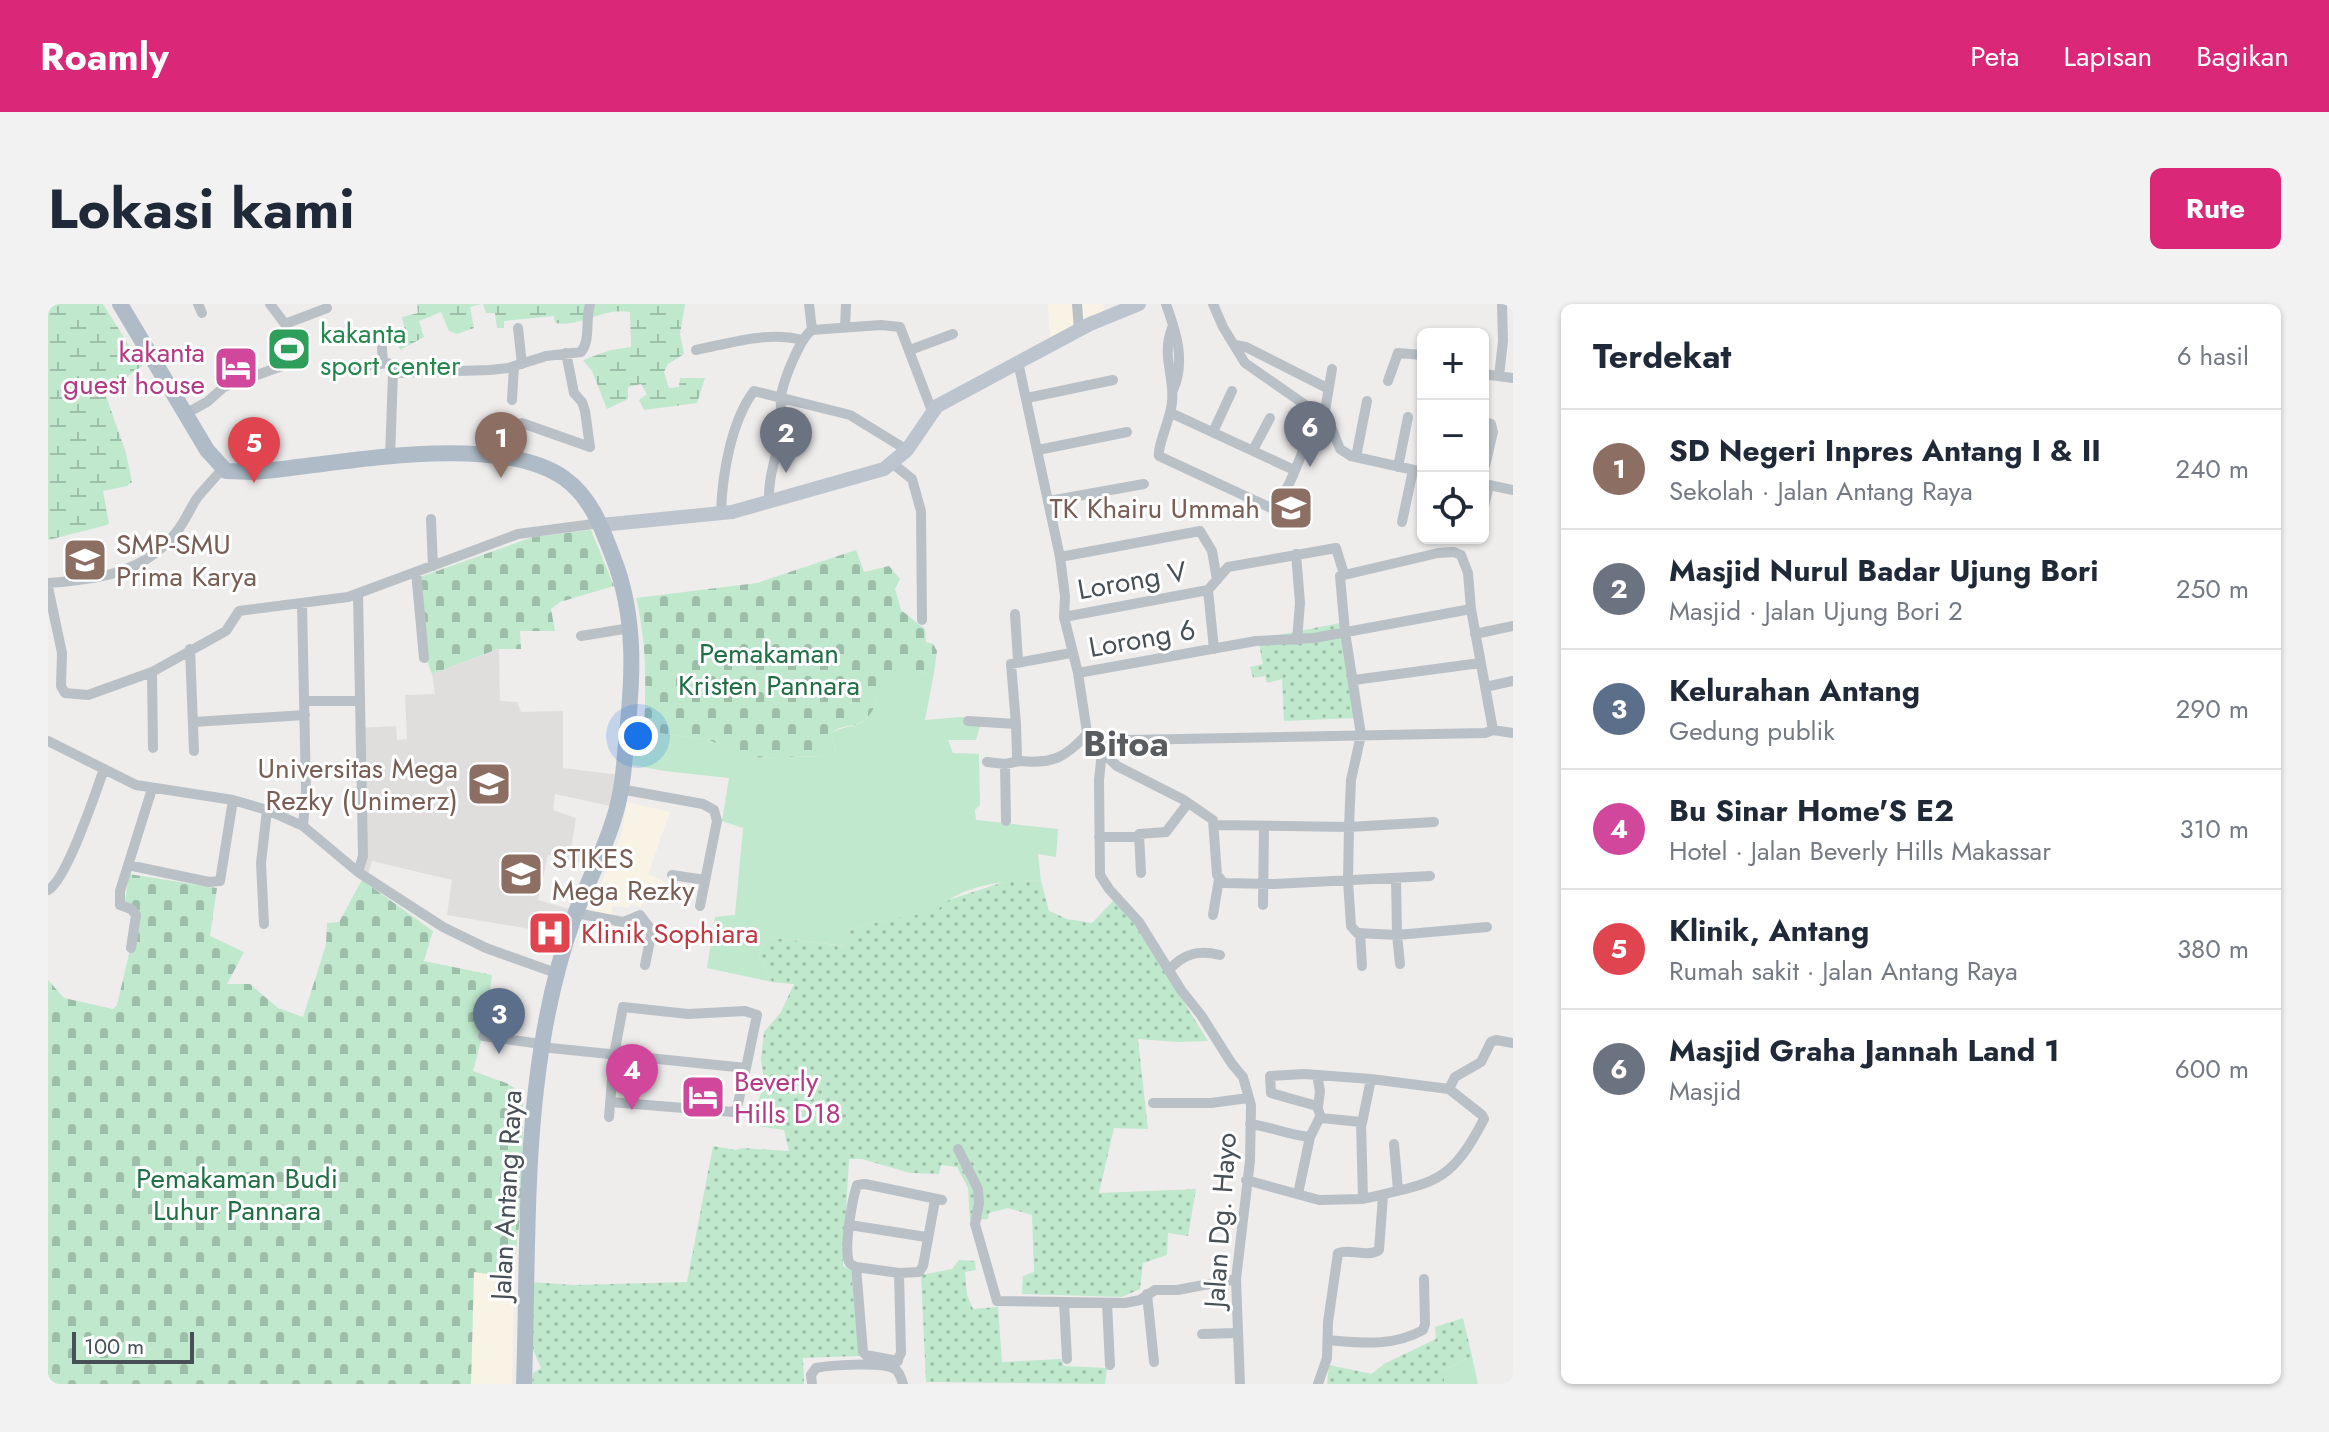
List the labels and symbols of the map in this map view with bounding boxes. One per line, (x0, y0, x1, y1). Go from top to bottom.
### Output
place label: kakanta sport center (320, 313, 461, 386)
sports icon: kakanta sport center (265, 325, 313, 373)
place label: kakanta guest house (63, 332, 205, 405)
hotel icon: kakanta guest house (212, 344, 260, 392)
pin: 6 (1284, 401, 1336, 467)
pin: 2 (760, 407, 812, 473)
pin: 1 (475, 412, 527, 478)
pin: 5 (228, 417, 280, 483)
school or university icon: TK Khairu Ummah (1267, 484, 1315, 532)
place label: TK Khairu Ummah (1049, 488, 1260, 529)
place label: SMP-SMU Prima Karya (116, 524, 257, 597)
school or university icon: SMP-SMU Prima Karya (61, 536, 109, 584)
street label: Lorong V (1074, 551, 1190, 610)
street label: Lorong 6 (1086, 609, 1199, 668)
park label: Pemakaman Kristen Pannara (678, 633, 860, 706)
your location (618, 716, 658, 756)
district label: Bitoa (1083, 717, 1169, 769)
place label: Universitas Mega Rezky (Unimerz) (258, 748, 458, 821)
school or university icon: Universitas Mega Rezky (Unimerz) (465, 760, 513, 808)
place label: STIKES Mega Rezky (552, 838, 695, 911)
school or university icon: STIKES Mega Rezky (497, 850, 545, 898)
hospital icon: Klinik Sophiara (526, 909, 574, 957)
place label: Klinik Sophiara (581, 913, 758, 954)
pin: 3 (473, 988, 525, 1054)
pin: 4 (606, 1044, 658, 1110)
place label: Beverly Hills D18 (734, 1061, 841, 1134)
hotel icon: Beverly Hills D18 (679, 1073, 727, 1121)
street label: Jalan Antang Raya (480, 1089, 532, 1305)
street label: Jalan Dg. Hayo (1194, 1131, 1247, 1313)
park label: Pemakaman Budi Luhur Pannara (136, 1158, 338, 1231)
scale bar (72, 1328, 194, 1364)

